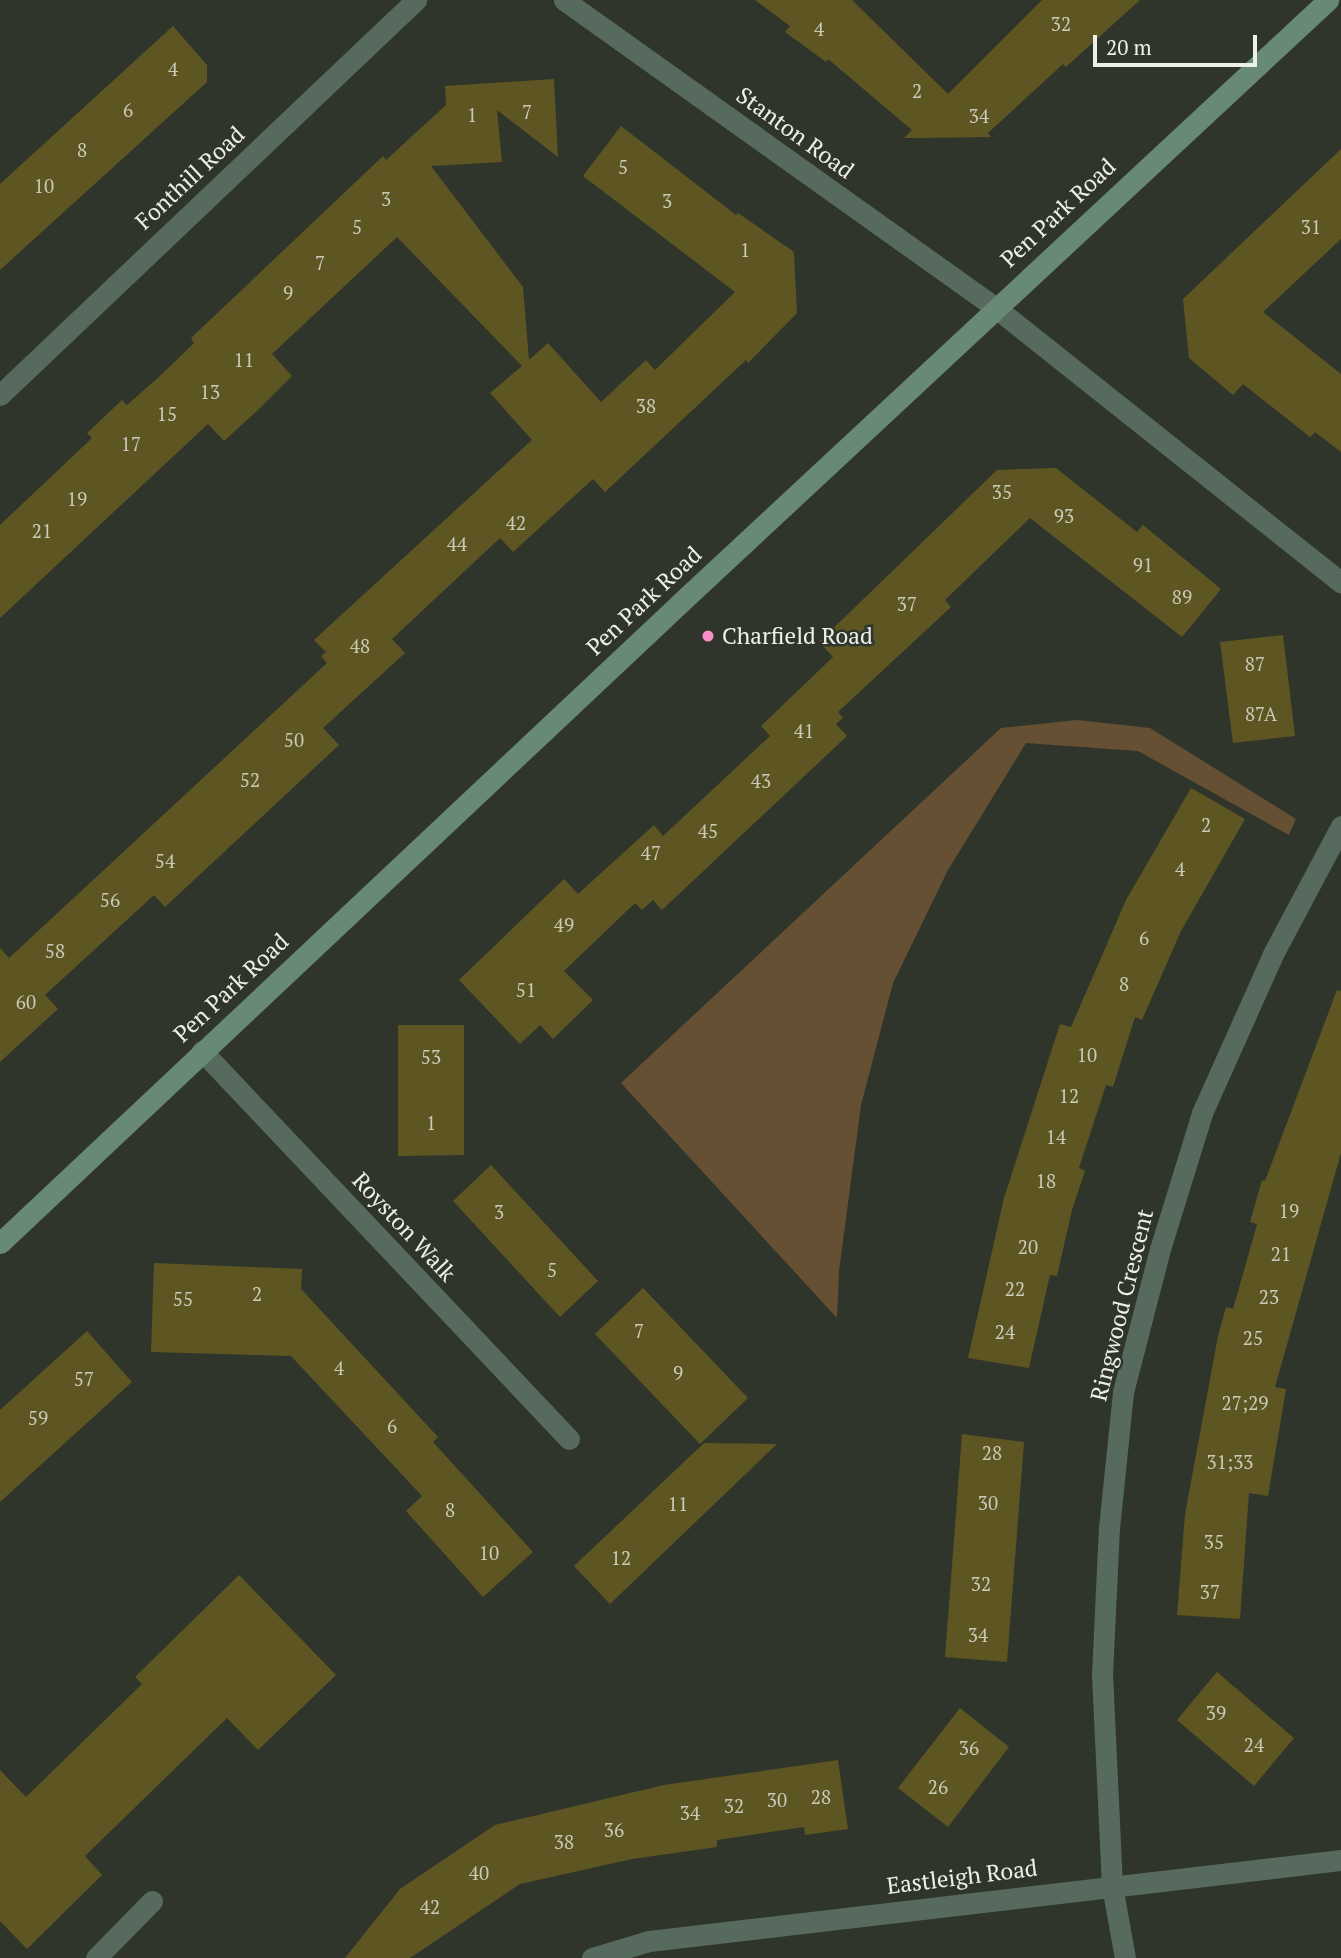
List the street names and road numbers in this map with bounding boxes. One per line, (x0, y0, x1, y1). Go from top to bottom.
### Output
street label: Stanton Road (731, 81, 859, 185)
street label: Fonthill Road (130, 121, 250, 235)
street label: Pen Park Road (995, 153, 1121, 273)
street label: Pen Park Road (581, 541, 707, 661)
street label: Pen Park Road (168, 928, 294, 1048)
street label: Royston Walk (347, 1167, 461, 1287)
street label: Ringwood Crescent (1085, 1206, 1159, 1404)
street label: Eastleigh Road (885, 1854, 1039, 1900)

